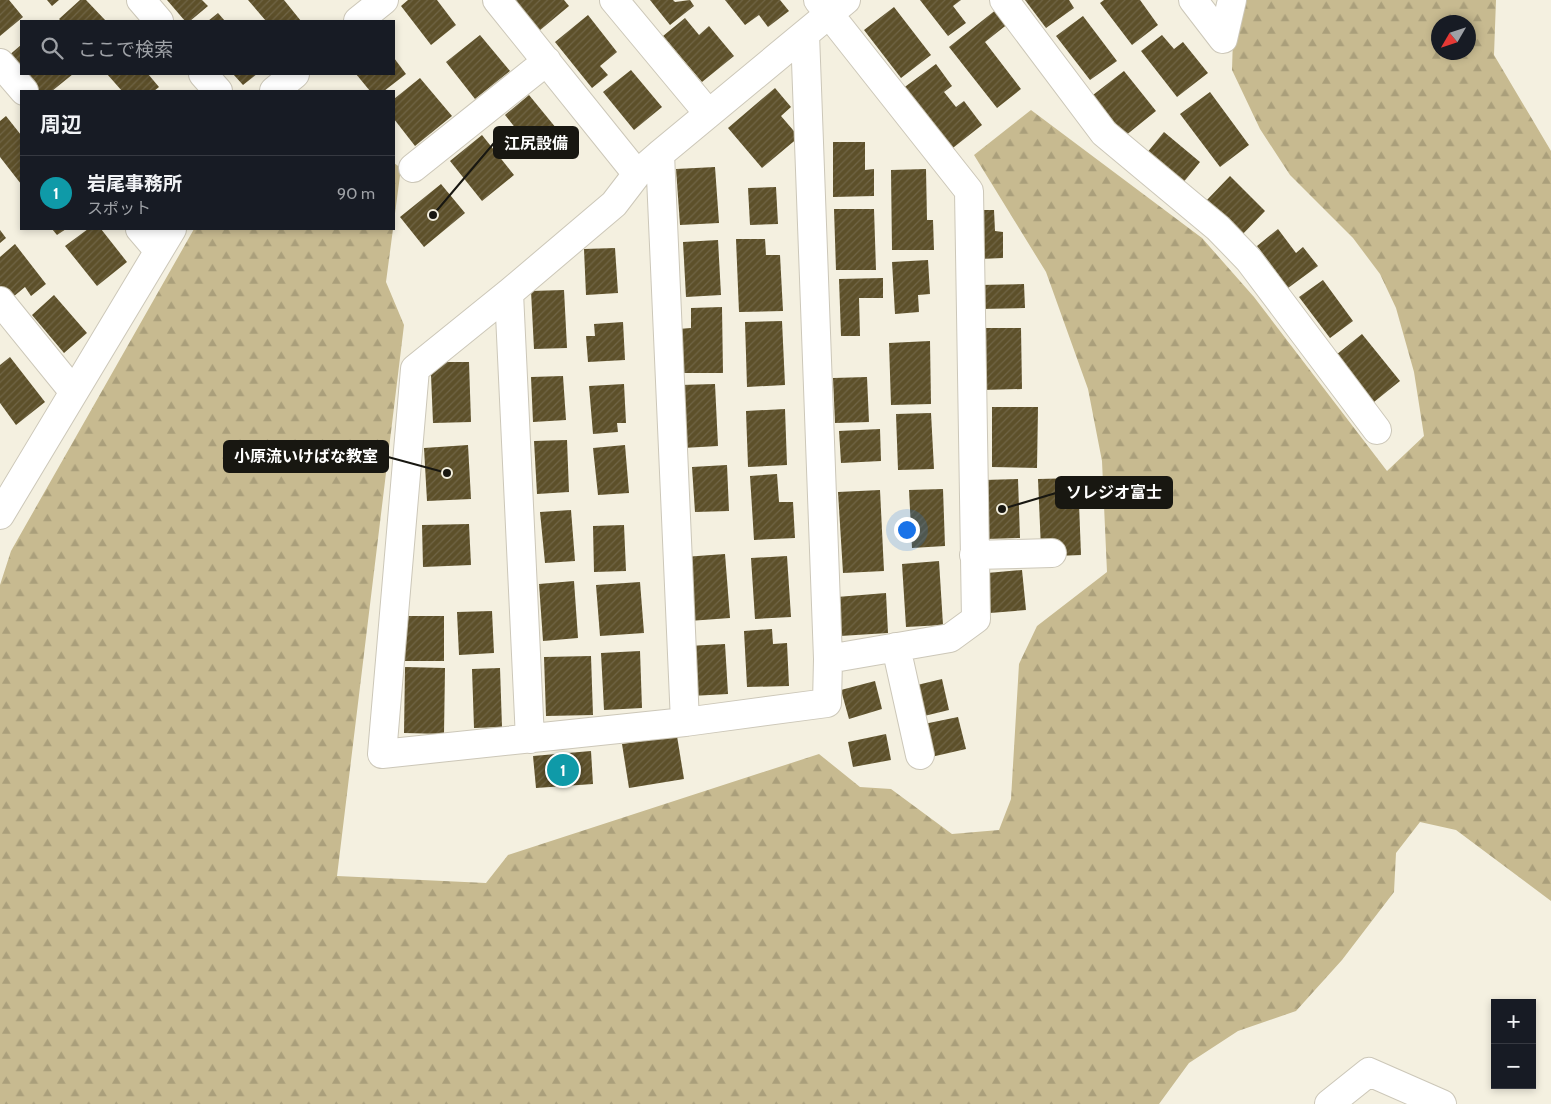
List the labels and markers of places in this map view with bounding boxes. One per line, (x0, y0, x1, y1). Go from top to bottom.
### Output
callout: 江尻設備 (494, 127, 578, 158)
callout: 小原流いけばな教室 (224, 441, 388, 472)
callout: ソレジオ富士 (1056, 477, 1172, 508)
pin: 1 (547, 751, 579, 789)

